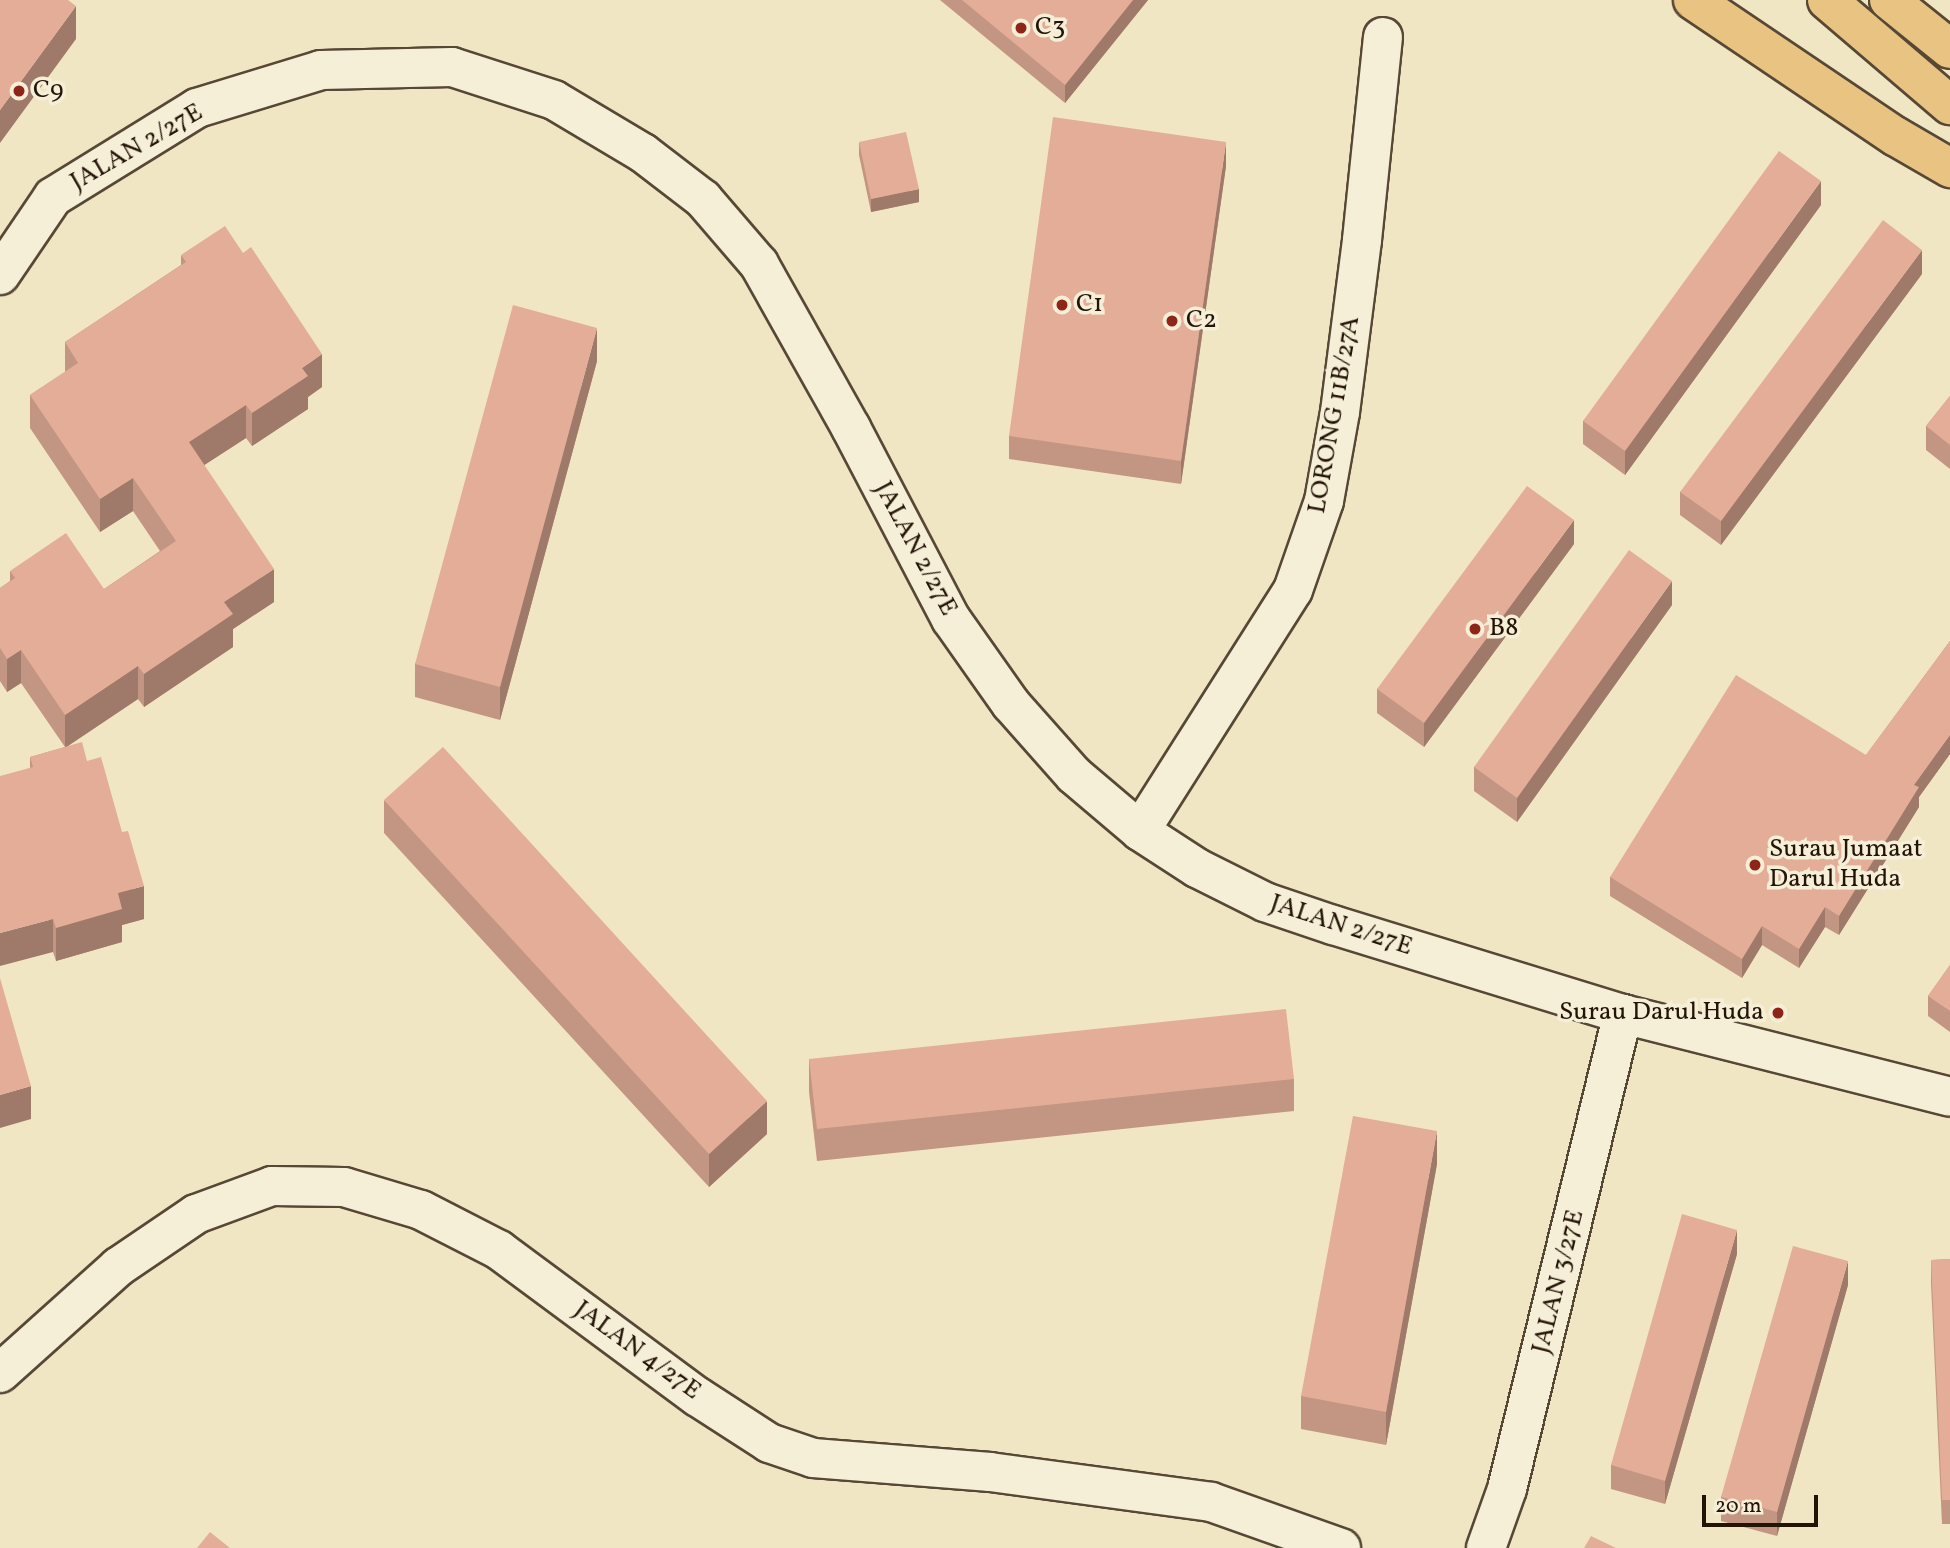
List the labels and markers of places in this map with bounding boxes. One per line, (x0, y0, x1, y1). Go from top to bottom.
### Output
place label: C3 (1035, 12, 1065, 44)
marker: C3 (1013, 20, 1029, 36)
place label: C9 (33, 75, 63, 107)
marker: C9 (11, 83, 27, 99)
place label: C1 (1076, 289, 1103, 321)
marker: C1 (1054, 297, 1070, 313)
place label: C2 (1186, 305, 1217, 337)
marker: C2 (1164, 313, 1180, 329)
place label: B8 (1489, 613, 1518, 645)
marker: B8 (1467, 621, 1483, 637)
place label: Surau Jumaat Darul Huda (1769, 834, 1923, 896)
marker: Surau Jumaat Darul Huda (1747, 857, 1763, 873)
place label: Surau Darul Huda (1559, 997, 1764, 1029)
marker: Surau Darul Huda (1770, 1005, 1786, 1021)

